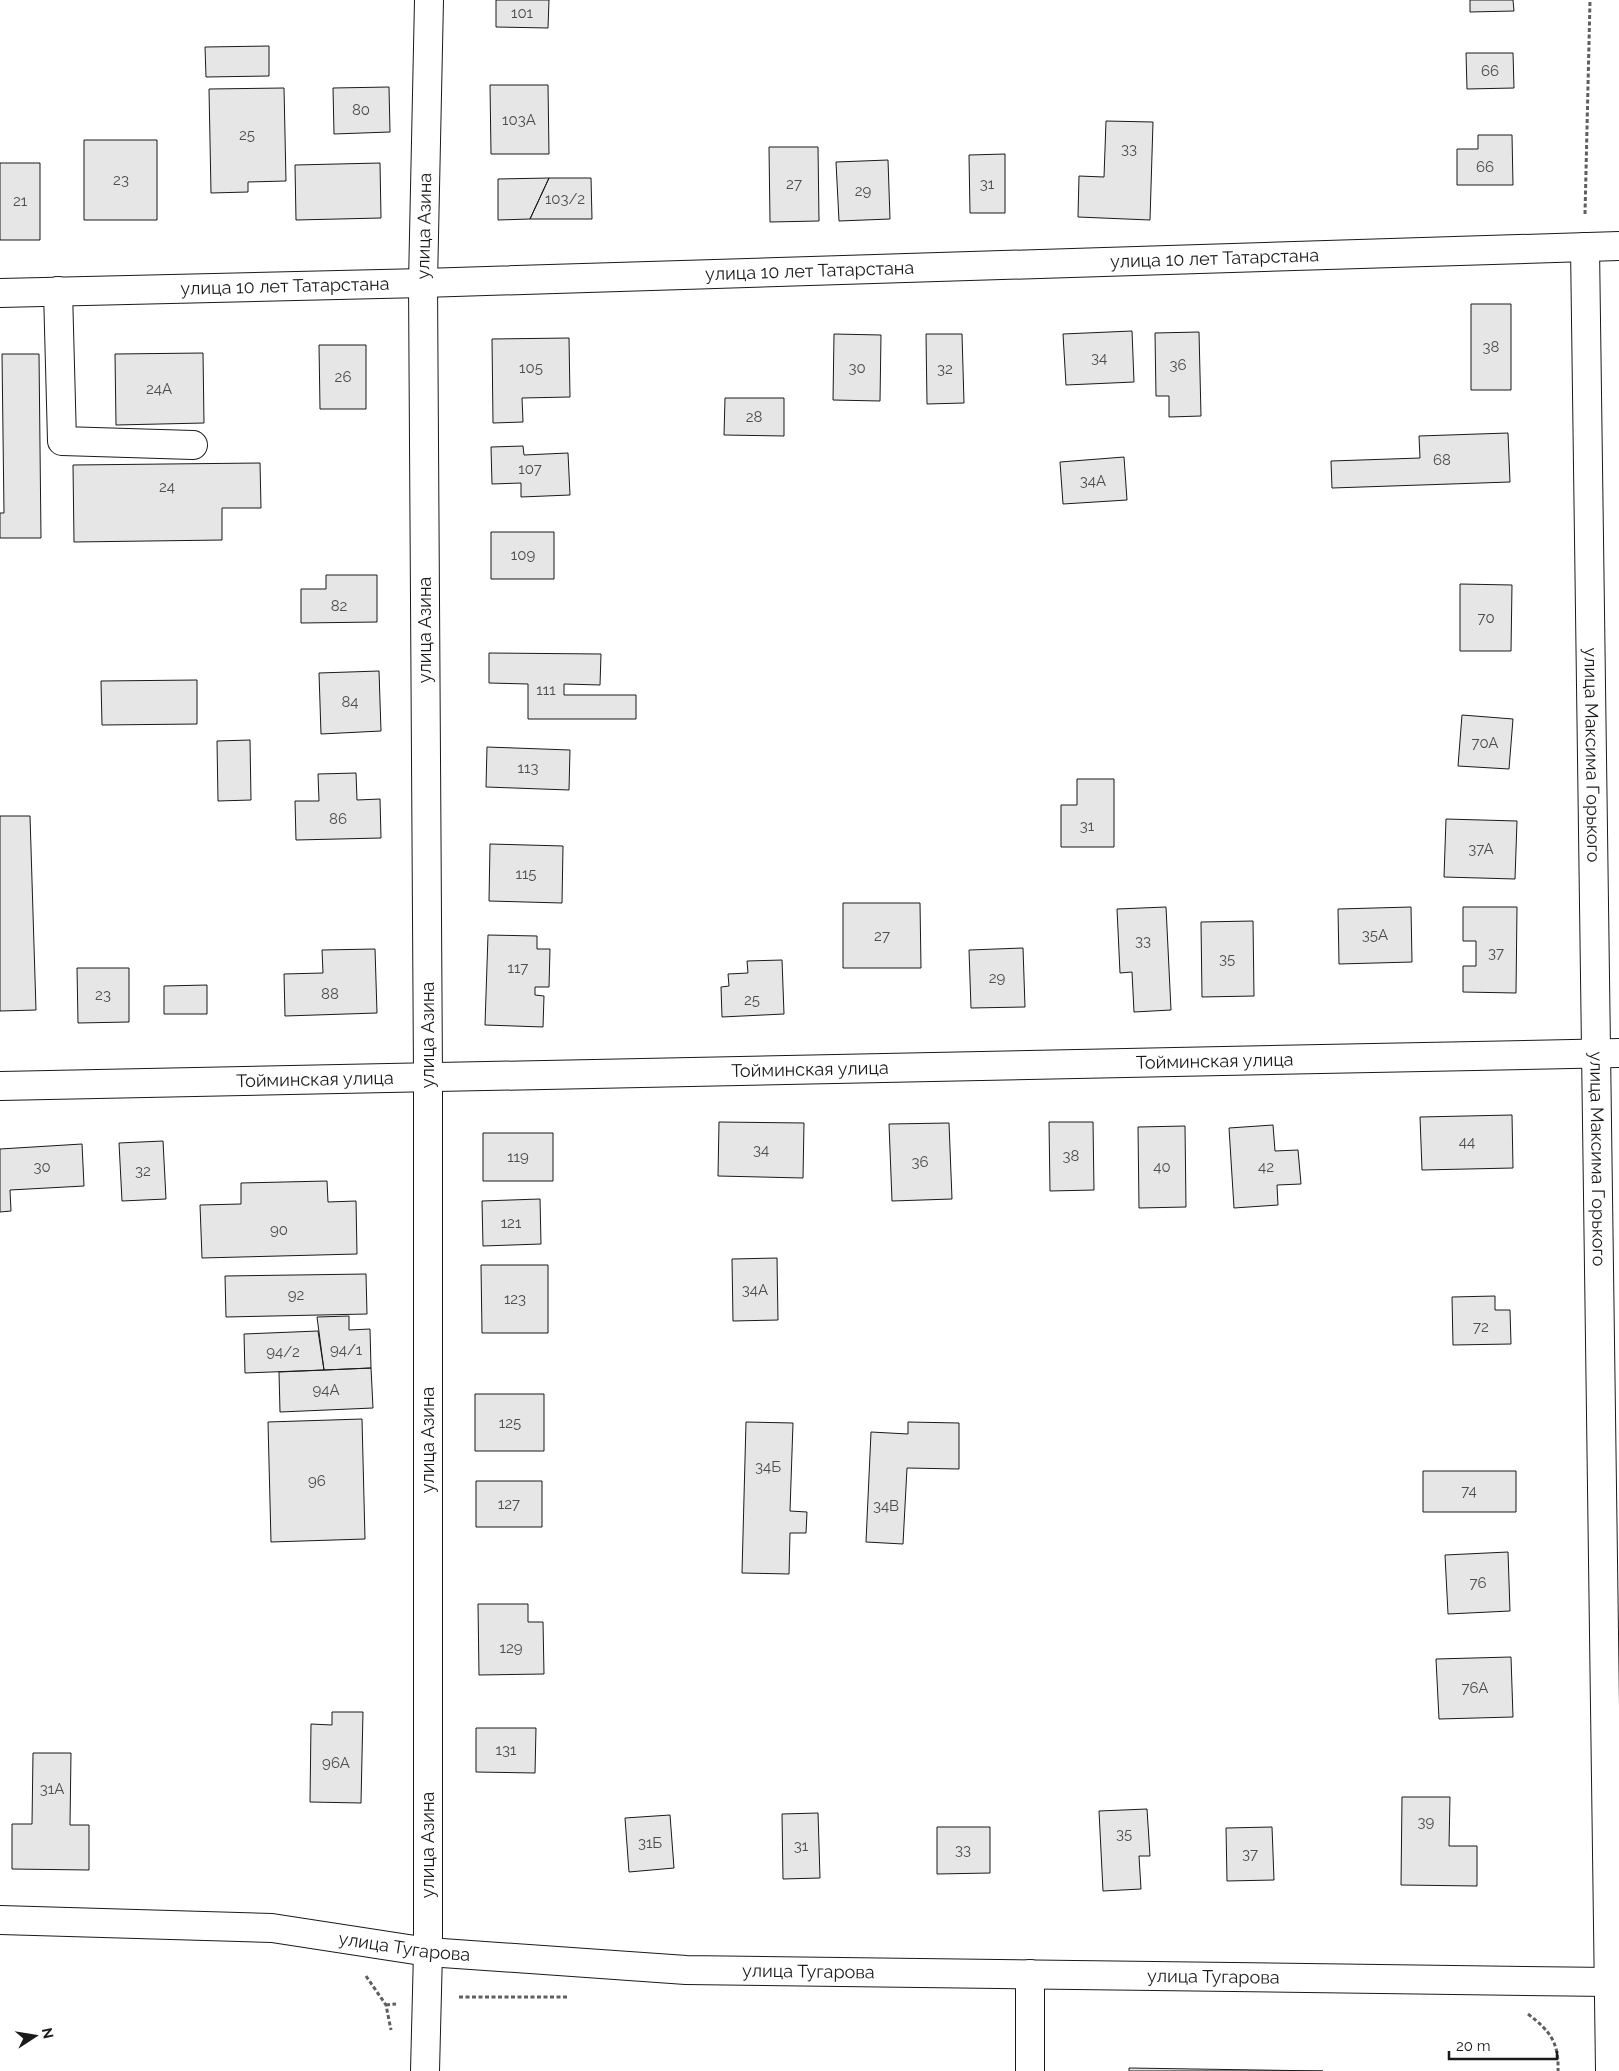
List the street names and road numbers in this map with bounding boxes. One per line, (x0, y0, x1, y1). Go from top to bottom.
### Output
street label: улица Азина (412, 173, 435, 280)
street label: улица 10 лет Татарстана (1110, 244, 1319, 272)
street label: улица 10 лет Татарстана (705, 257, 915, 284)
street label: улица 10 лет Татарстана (180, 273, 390, 299)
street label: улица Азина (414, 577, 435, 683)
street label: улица Максима Горького (1580, 647, 1604, 863)
street label: улица Азина (417, 982, 438, 1088)
street label: Тойминская улица (1136, 1049, 1294, 1073)
street label: улица Максима Горького (1586, 1051, 1610, 1267)
street label: Тойминская улица (731, 1057, 889, 1081)
street label: Тойминская улица (236, 1067, 394, 1091)
street label: улица Азина (417, 1387, 438, 1493)
street label: улица Азина (417, 1792, 438, 1898)
street label: улица Тугарова (337, 1927, 471, 1965)
street label: улица Тугарова (742, 1960, 875, 1982)
street label: улица Тугарова (1147, 1965, 1280, 1988)

